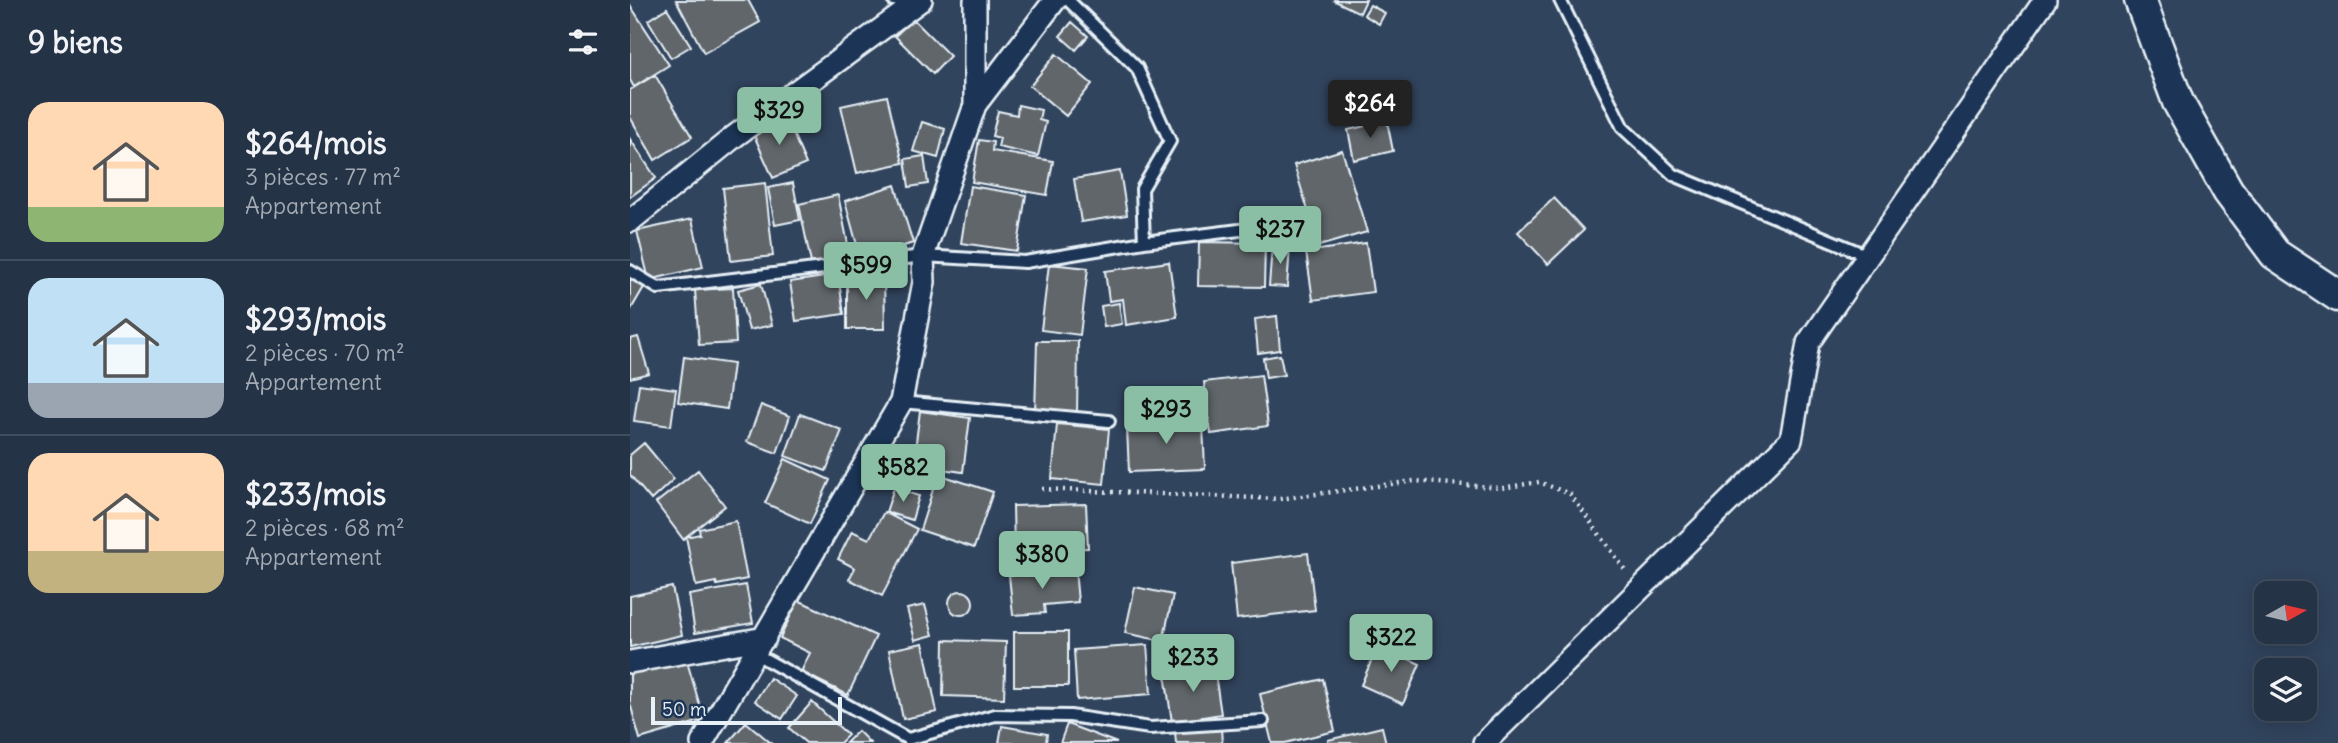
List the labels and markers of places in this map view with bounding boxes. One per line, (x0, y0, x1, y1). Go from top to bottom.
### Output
pin: $264 (1329, 80, 1411, 140)
pin: $329 (738, 88, 820, 147)
pin: $237 (1239, 206, 1321, 266)
pin: $599 (825, 243, 907, 302)
pin: $293 (1125, 386, 1207, 446)
pin: $582 (862, 444, 944, 504)
pin: $380 (1001, 532, 1083, 591)
pin: $322 (1350, 614, 1432, 674)
pin: $233 (1152, 634, 1234, 694)

